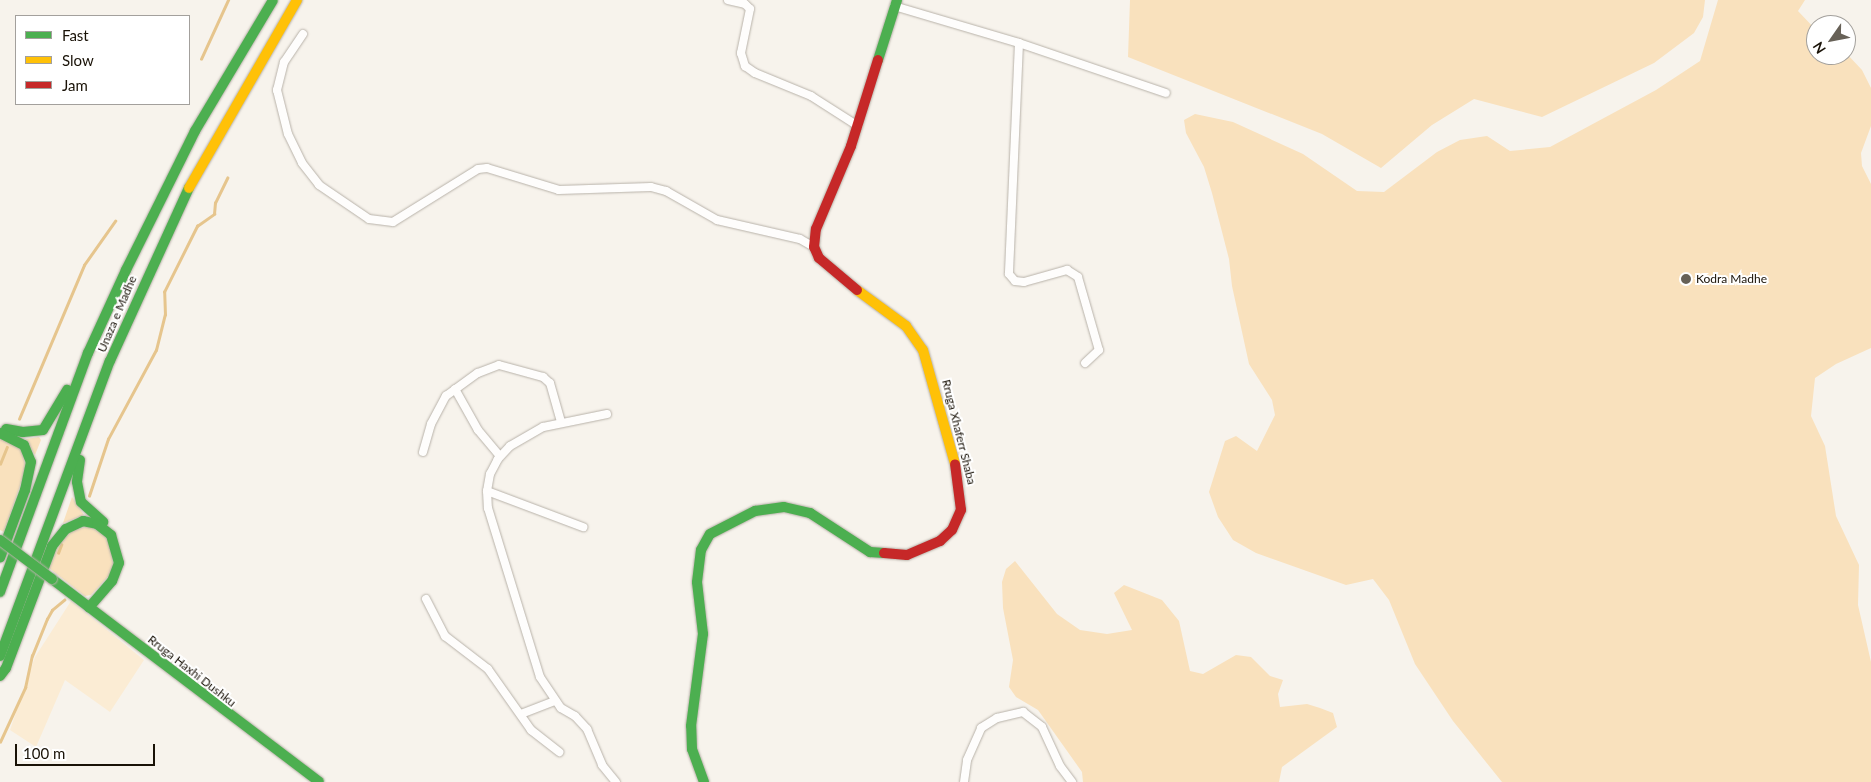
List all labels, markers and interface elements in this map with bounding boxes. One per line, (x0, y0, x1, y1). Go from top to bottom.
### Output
legend (15, 15, 190, 105)
north arrow (1806, 15, 1856, 65)
text: Fast (62, 26, 89, 44)
text: N (1809, 39, 1829, 57)
text: Slow (62, 51, 94, 69)
text: Jam (62, 76, 88, 94)
place label: Kodra Madhe (1696, 272, 1767, 286)
marker: Kodra Madhe (1680, 273, 1692, 285)
street label: Unaza e Madhe (94, 274, 140, 354)
street label: Rruga Xhaferr Shaba (939, 378, 979, 486)
street label: Rruga Haxhi Dushku (145, 632, 239, 710)
scale bar (18, 734, 158, 766)
text: 100 m (23, 744, 65, 762)

